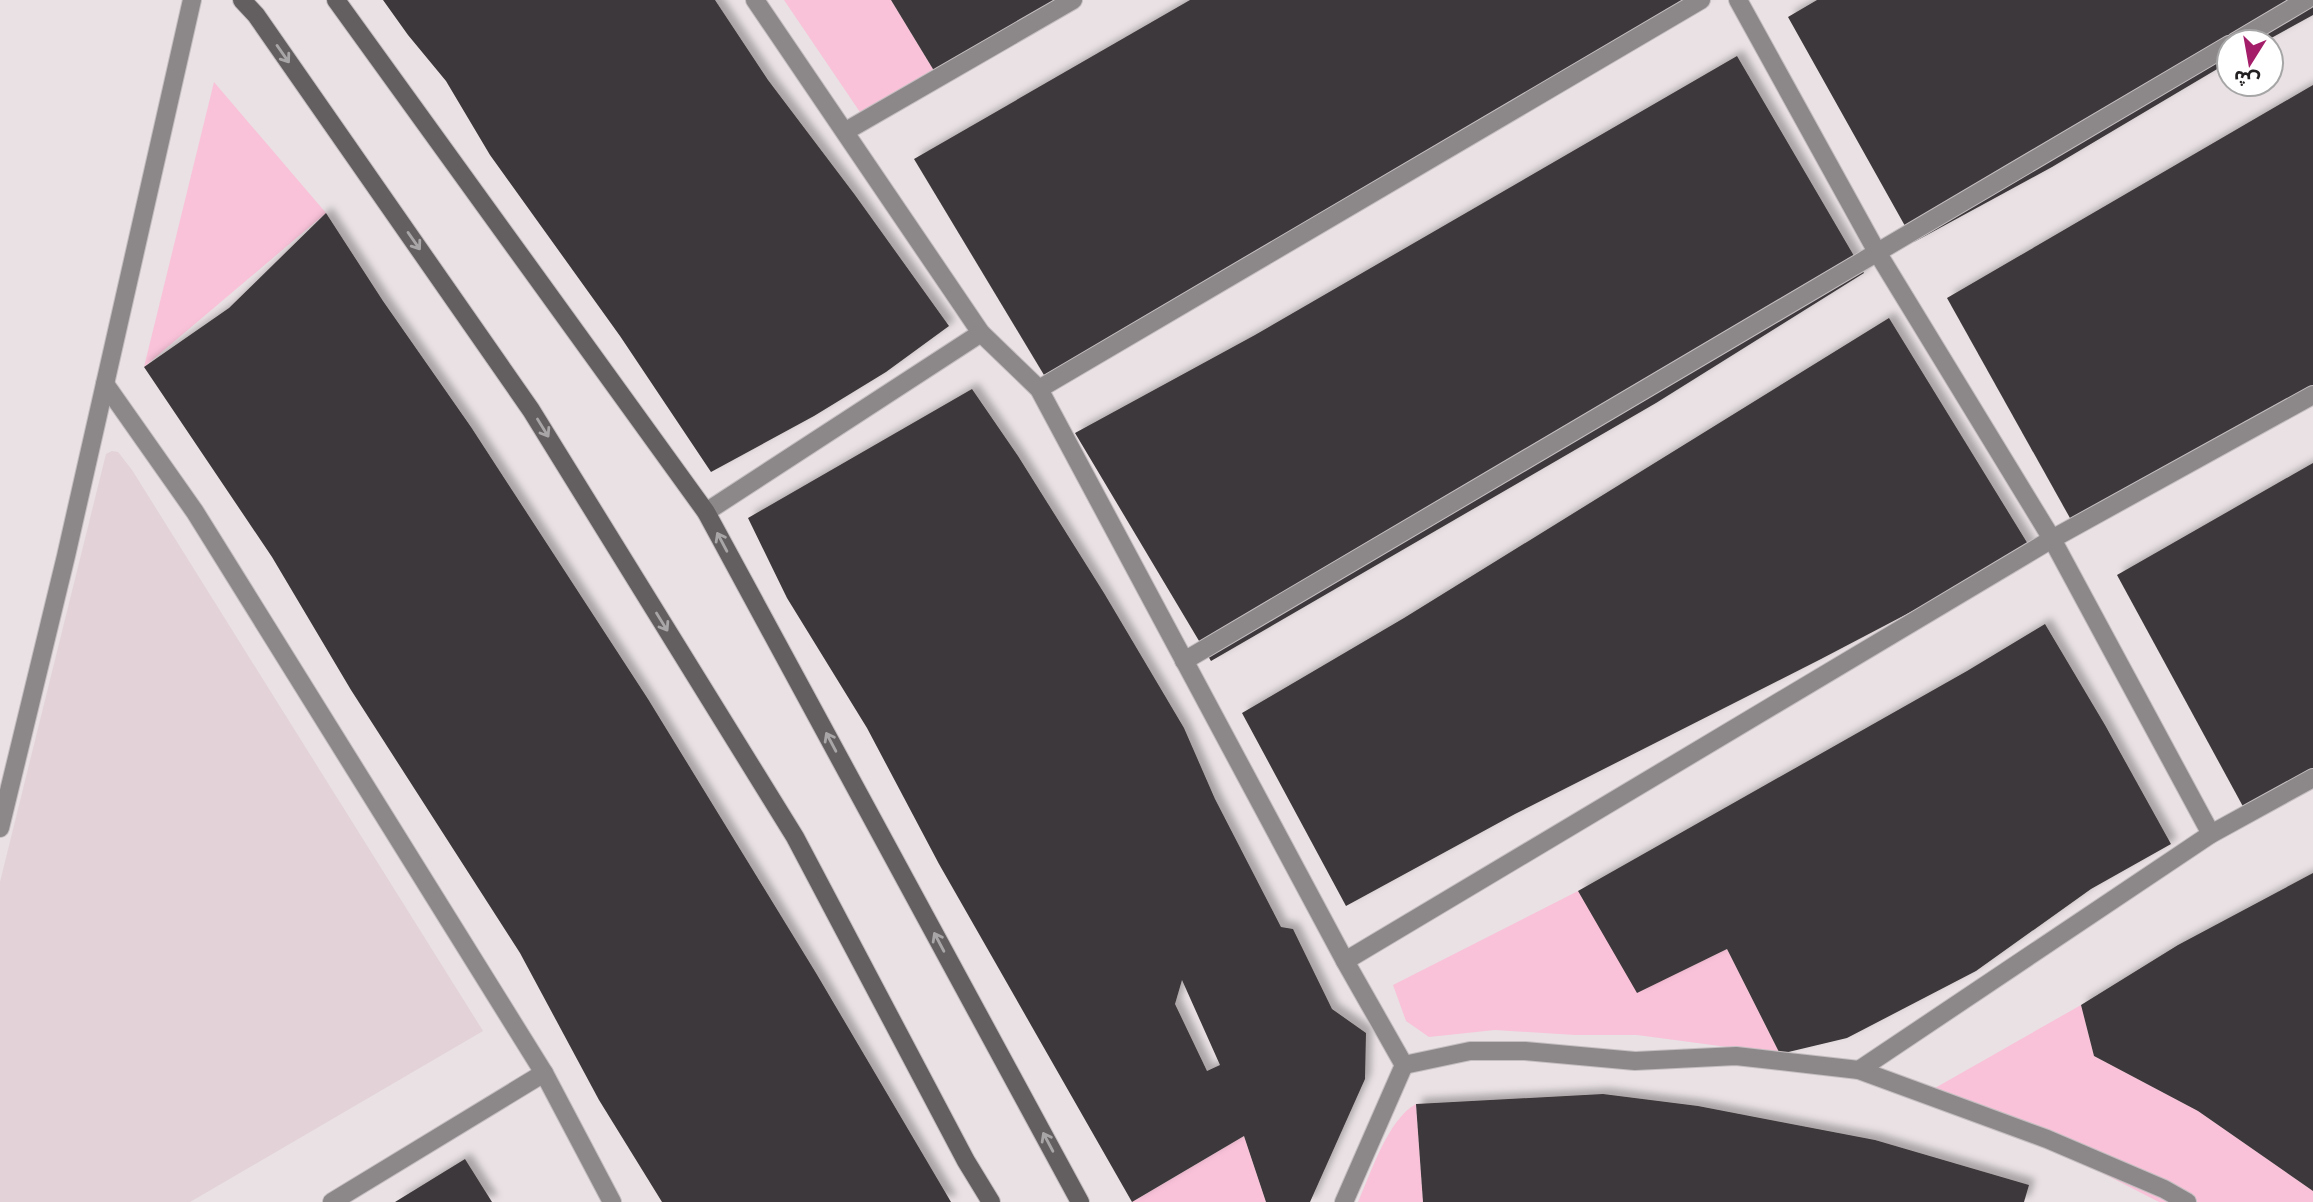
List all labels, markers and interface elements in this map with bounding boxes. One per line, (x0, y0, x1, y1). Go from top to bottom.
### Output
north arrow (2215, 28, 2285, 98)
one-way arrow (276, 44, 290, 63)
text: ش (2232, 66, 2262, 94)
one-way arrow (407, 231, 421, 250)
one-way arrow (535, 418, 550, 437)
one-way arrow (715, 532, 728, 553)
one-way arrow (656, 611, 670, 631)
one-way arrow (824, 732, 837, 753)
one-way arrow (932, 932, 945, 953)
one-way arrow (1041, 1132, 1054, 1153)

